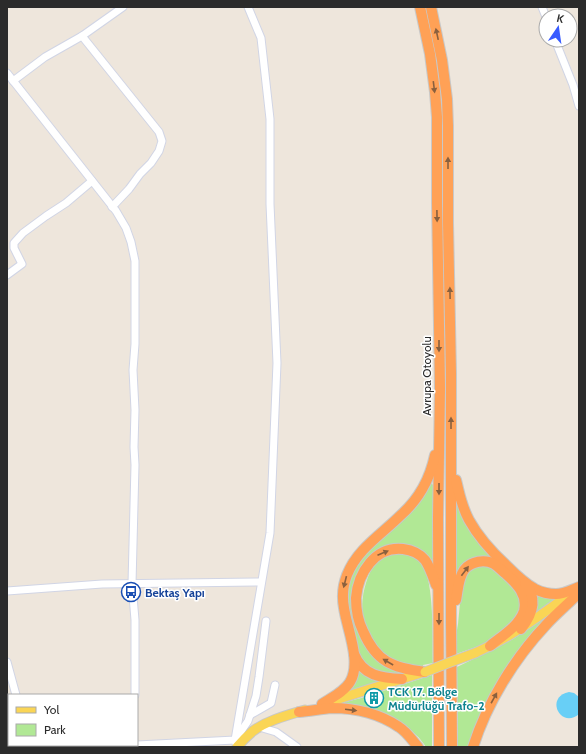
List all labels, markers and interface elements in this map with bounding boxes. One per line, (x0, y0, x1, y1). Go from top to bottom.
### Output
north arrow (538, 8, 578, 48)
text: K (555, 11, 565, 26)
one-way arrow (434, 28, 440, 40)
one-way arrow (431, 81, 437, 93)
one-way arrow (445, 156, 451, 169)
one-way arrow (434, 210, 440, 223)
one-way arrow (447, 286, 453, 299)
street label: Avrupa Otoyolu (419, 336, 434, 416)
one-way arrow (436, 340, 442, 353)
one-way arrow (448, 416, 454, 429)
one-way arrow (436, 483, 442, 496)
one-way arrow (377, 549, 389, 556)
one-way arrow (461, 565, 469, 576)
one-way arrow (342, 576, 348, 588)
bus stop icon: Bektaş Yapı (120, 581, 142, 603)
place label: Bektaş Yapı (145, 585, 205, 600)
one-way arrow (436, 613, 442, 626)
one-way arrow (382, 658, 394, 665)
place label: TCK 17. Bölge Müdürlüğü Trafo-2 (388, 684, 485, 713)
building icon: TCK 17. Bölge Müdürlüğü Trafo-2 (363, 687, 385, 709)
one-way arrow (490, 693, 497, 704)
legend (8, 694, 138, 746)
text: Yol (43, 702, 59, 717)
one-way arrow (345, 707, 357, 713)
text: Park (44, 722, 66, 737)

